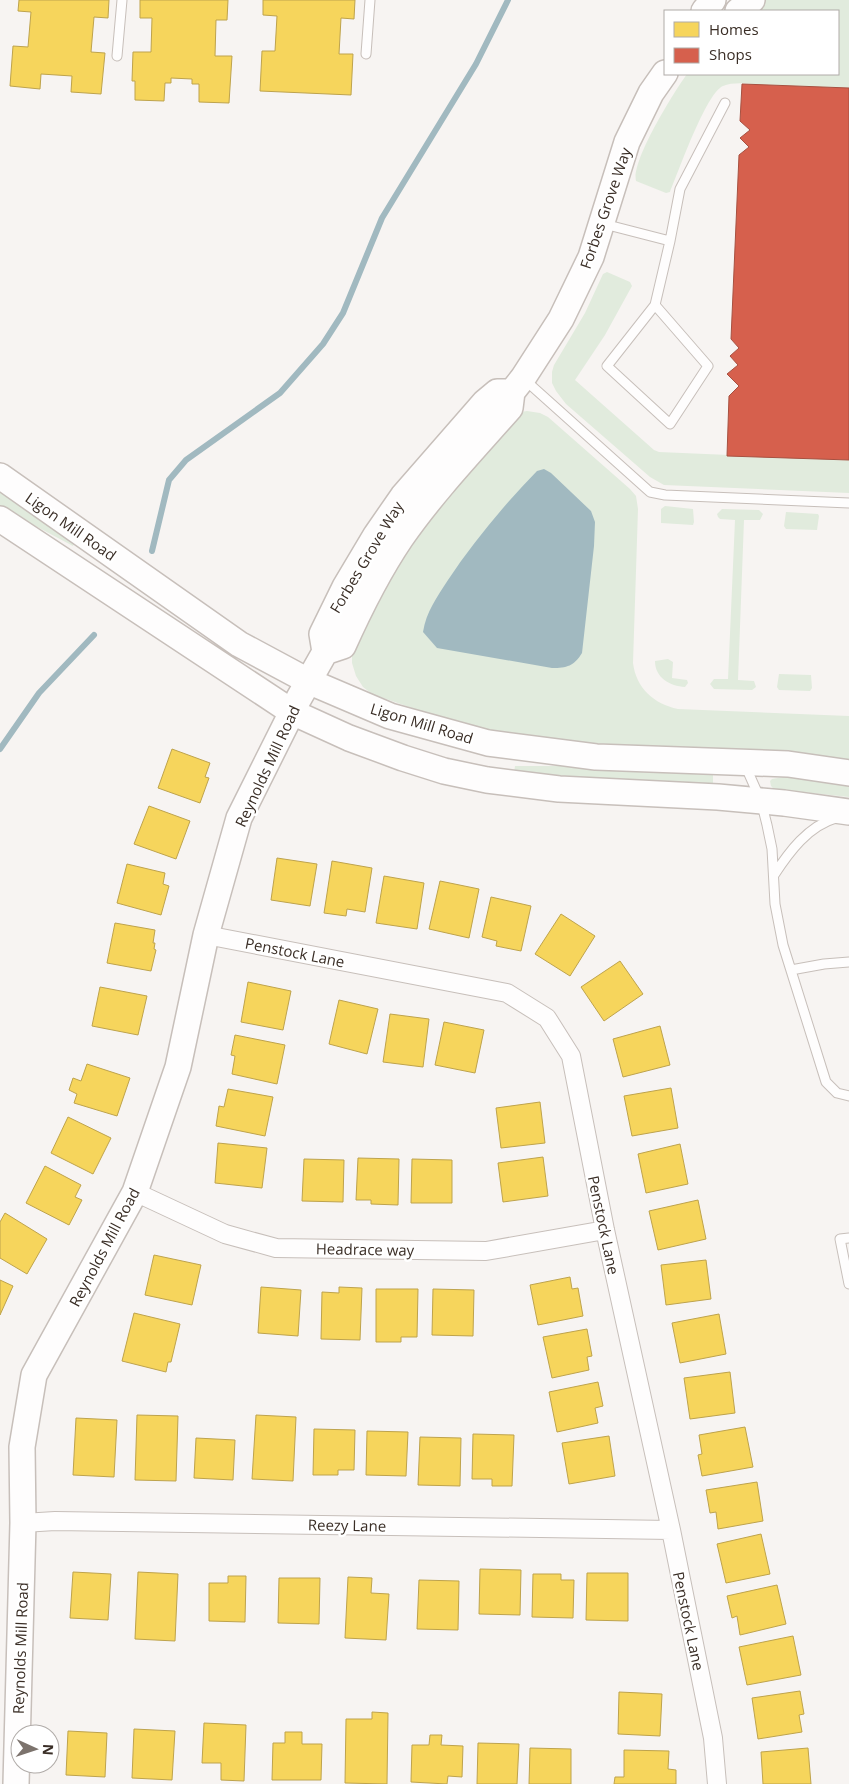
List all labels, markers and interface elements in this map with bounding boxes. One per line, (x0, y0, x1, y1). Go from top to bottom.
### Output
legend (664, 10, 839, 75)
text: Homes (709, 19, 759, 39)
text: Shops (709, 44, 752, 64)
street label: Forbes Grove Way (575, 144, 635, 271)
street label: Ligon Mill Road (22, 487, 120, 565)
street label: Forbes Grove Way (325, 497, 408, 617)
street label: Ligon Mill Road (368, 698, 476, 748)
street label: Reynolds Mill Road (230, 702, 304, 830)
street label: Penstock Lane (244, 933, 346, 971)
street label: Penstock Lane (584, 1174, 624, 1276)
street label: Reynolds Mill Road (64, 1184, 144, 1310)
street label: Headrace way (316, 1238, 415, 1260)
street label: Reezy Lane (308, 1514, 386, 1536)
street label: Penstock Lane (669, 1570, 709, 1672)
street label: Reynolds Mill Road (8, 1582, 32, 1714)
north arrow (10, 1724, 60, 1774)
text: N (39, 1744, 58, 1756)

